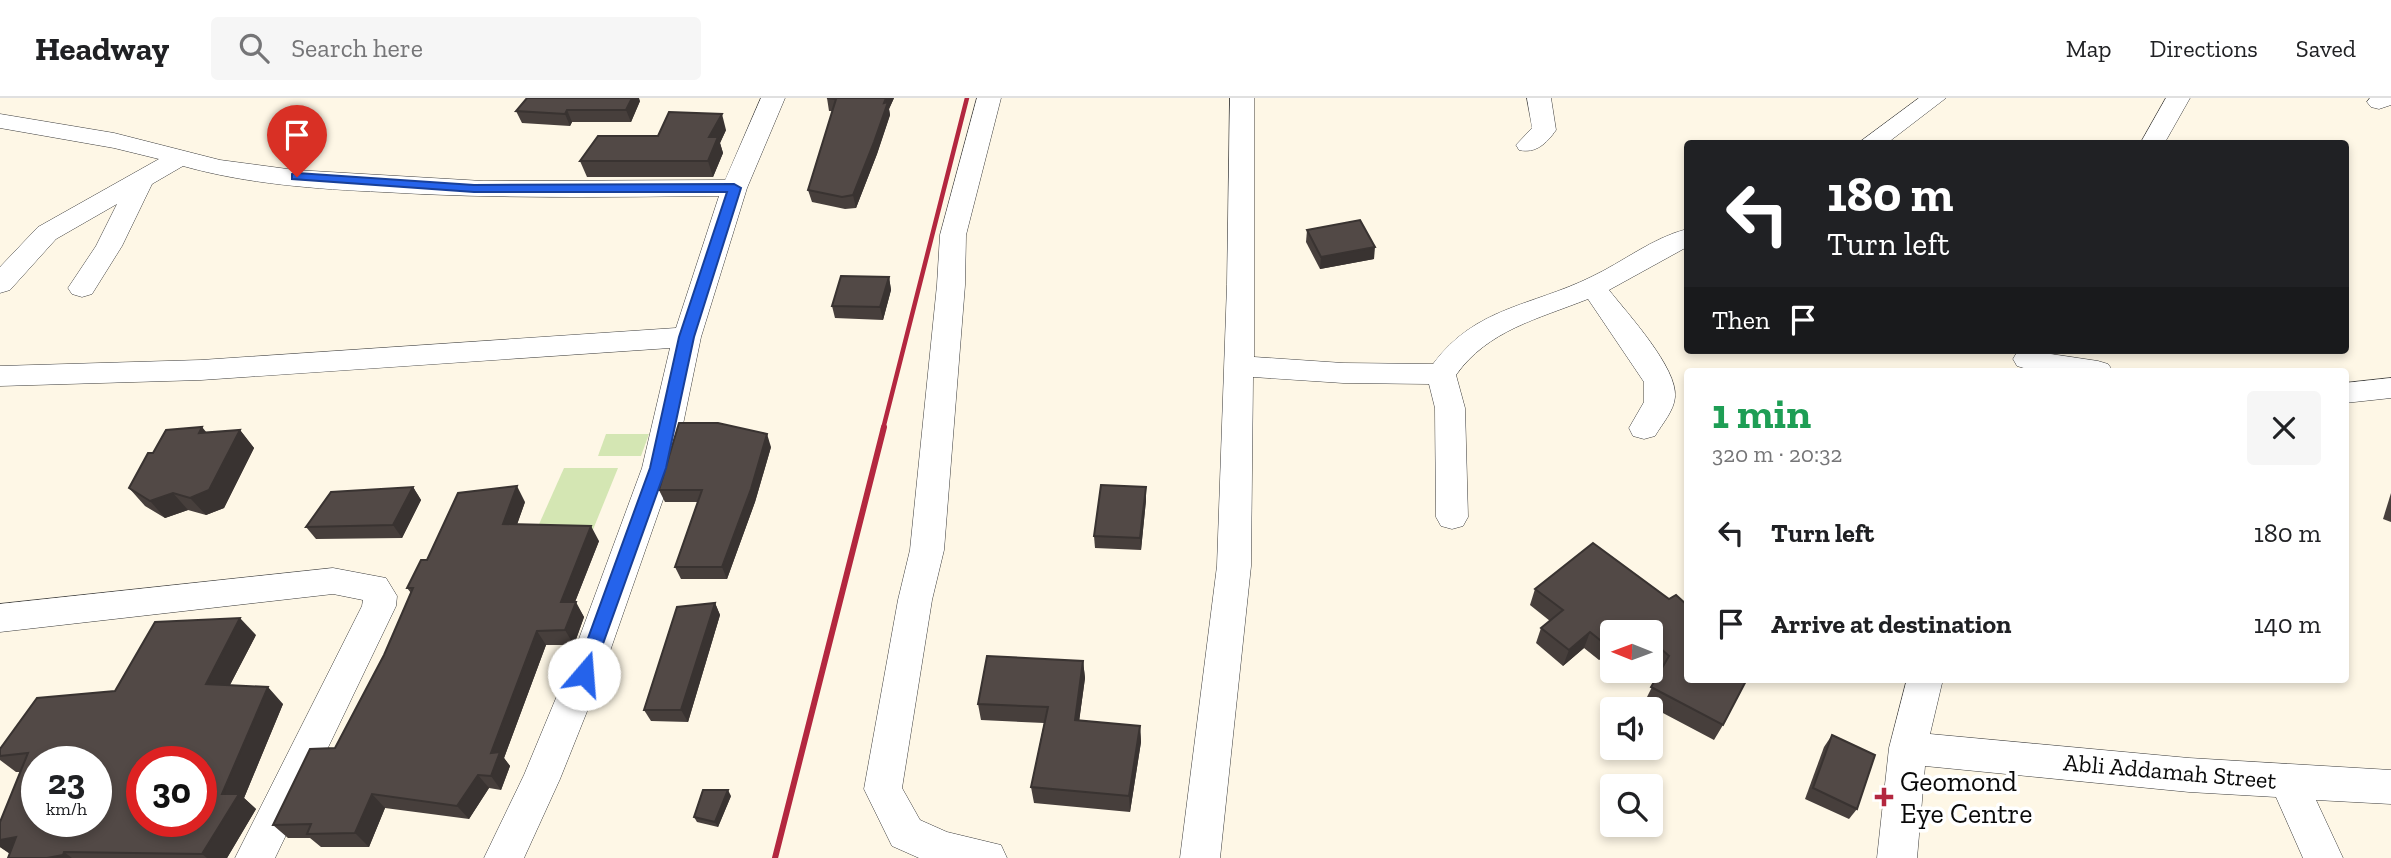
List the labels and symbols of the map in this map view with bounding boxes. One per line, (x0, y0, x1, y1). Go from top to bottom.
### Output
pin (267, 105, 327, 177)
north arrow (1600, 620, 1662, 682)
position arrow (547, 637, 621, 711)
speed limit sign: 30 (126, 746, 217, 837)
street label: Abli Addamah Street (2062, 747, 2278, 795)
place label: Geomond Eye Centre (1900, 765, 2033, 830)
marker: Geomond Eye Centre (1874, 787, 1894, 807)

